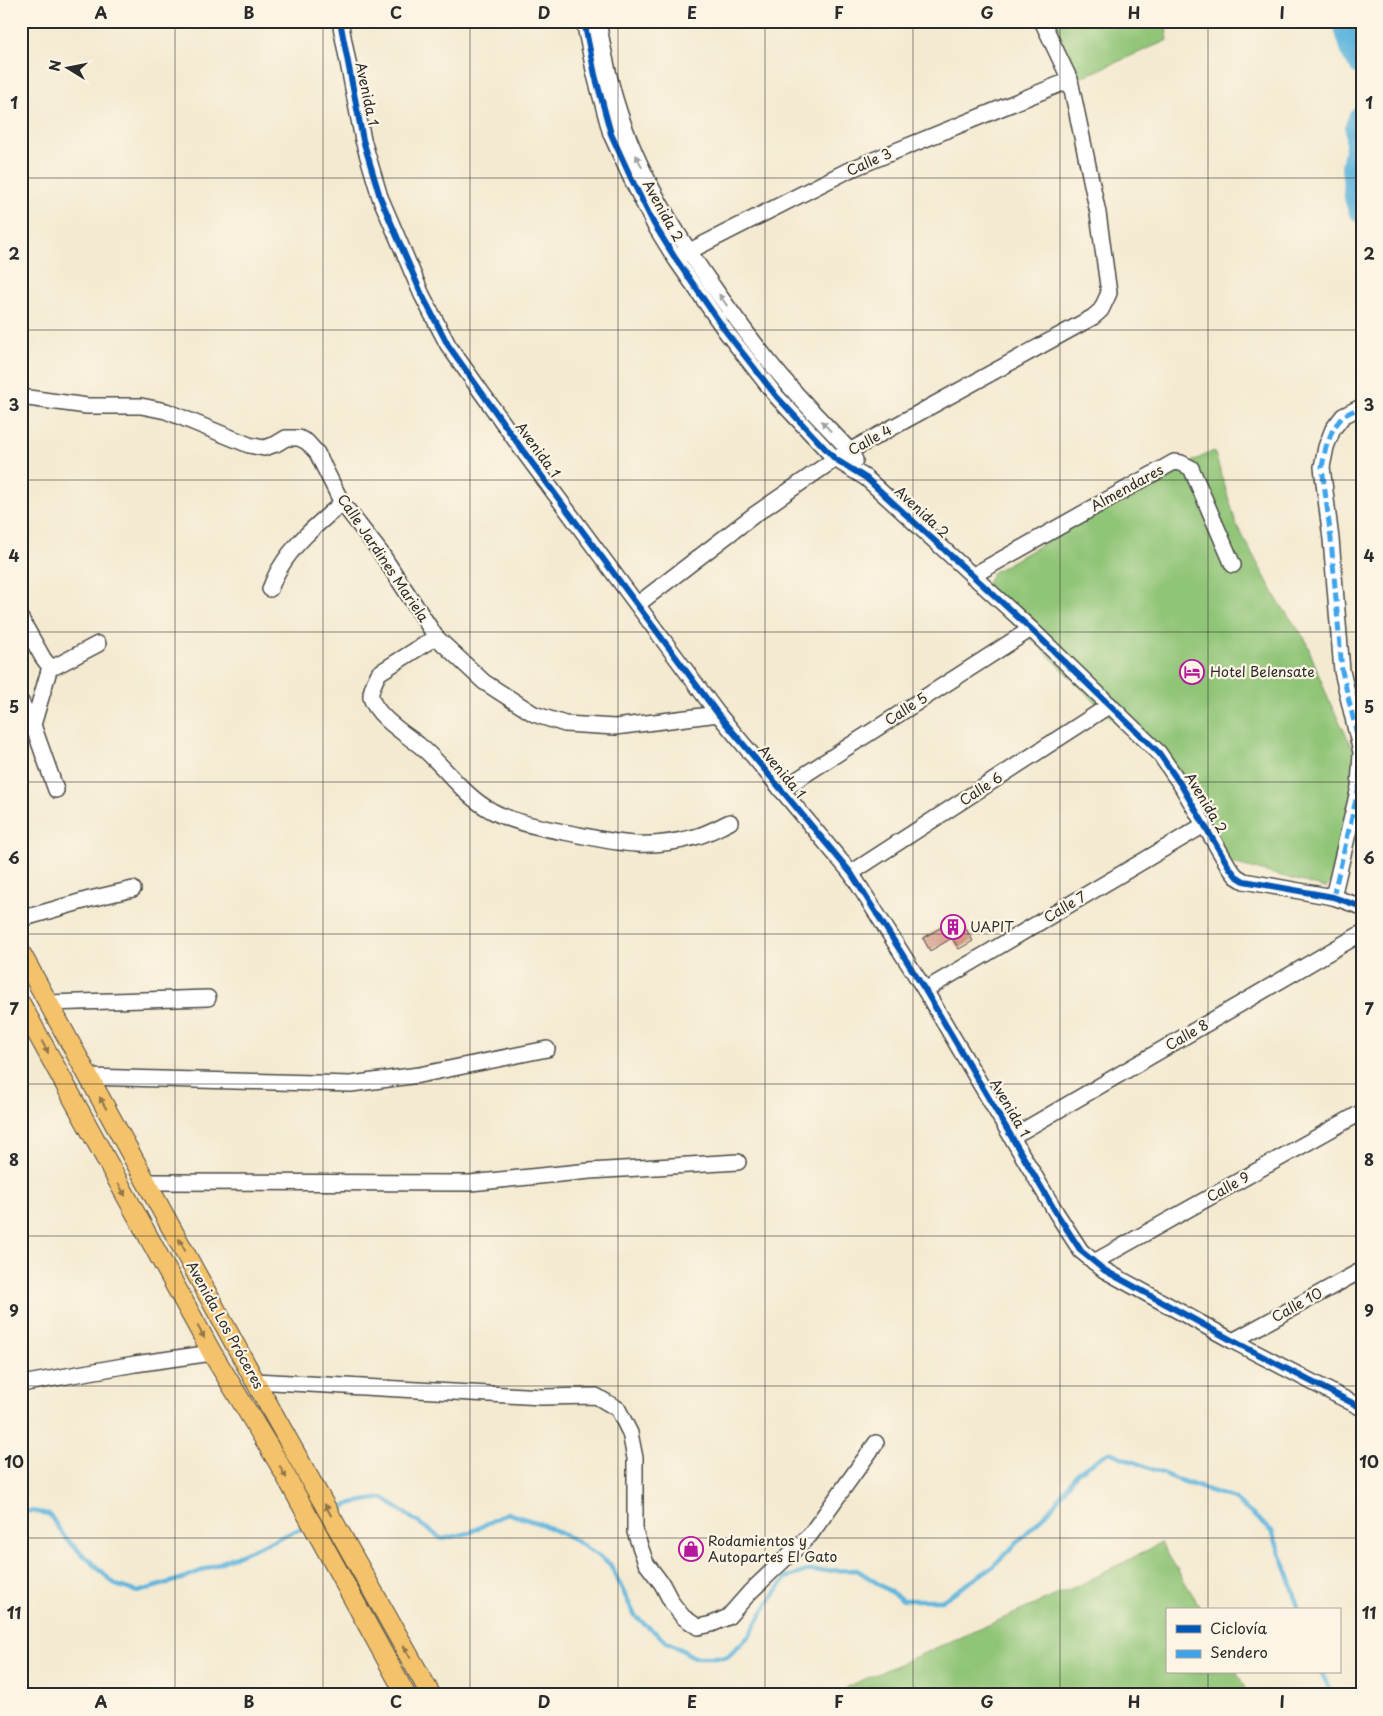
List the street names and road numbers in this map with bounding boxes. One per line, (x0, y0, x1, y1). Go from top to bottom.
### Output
street label: Avenida 1 (351, 60, 384, 128)
street label: Calle 3 (843, 142, 895, 181)
street label: Avenida 2 (638, 176, 689, 246)
street label: Avenida 1 (511, 417, 566, 482)
street label: Calle 4 (844, 419, 896, 460)
street label: Almendares (1087, 459, 1167, 516)
street label: Avenida 2 (890, 481, 954, 542)
street label: Calle Jardines Mariela (333, 489, 434, 626)
street label: Calle 5 (880, 687, 931, 730)
street label: Avenida 1 (754, 740, 811, 803)
street label: Calle 6 (955, 767, 1007, 810)
street label: Avenida 2 (1180, 768, 1233, 837)
street label: Calle 7 (1040, 886, 1090, 927)
street label: Calle 8 (1161, 1014, 1212, 1055)
street label: Avenida 1 (985, 1075, 1036, 1141)
street label: Calle 9 (1202, 1166, 1253, 1207)
street label: Avenida Los Próceres (182, 1257, 269, 1392)
street label: Calle 10 (1268, 1282, 1326, 1327)

